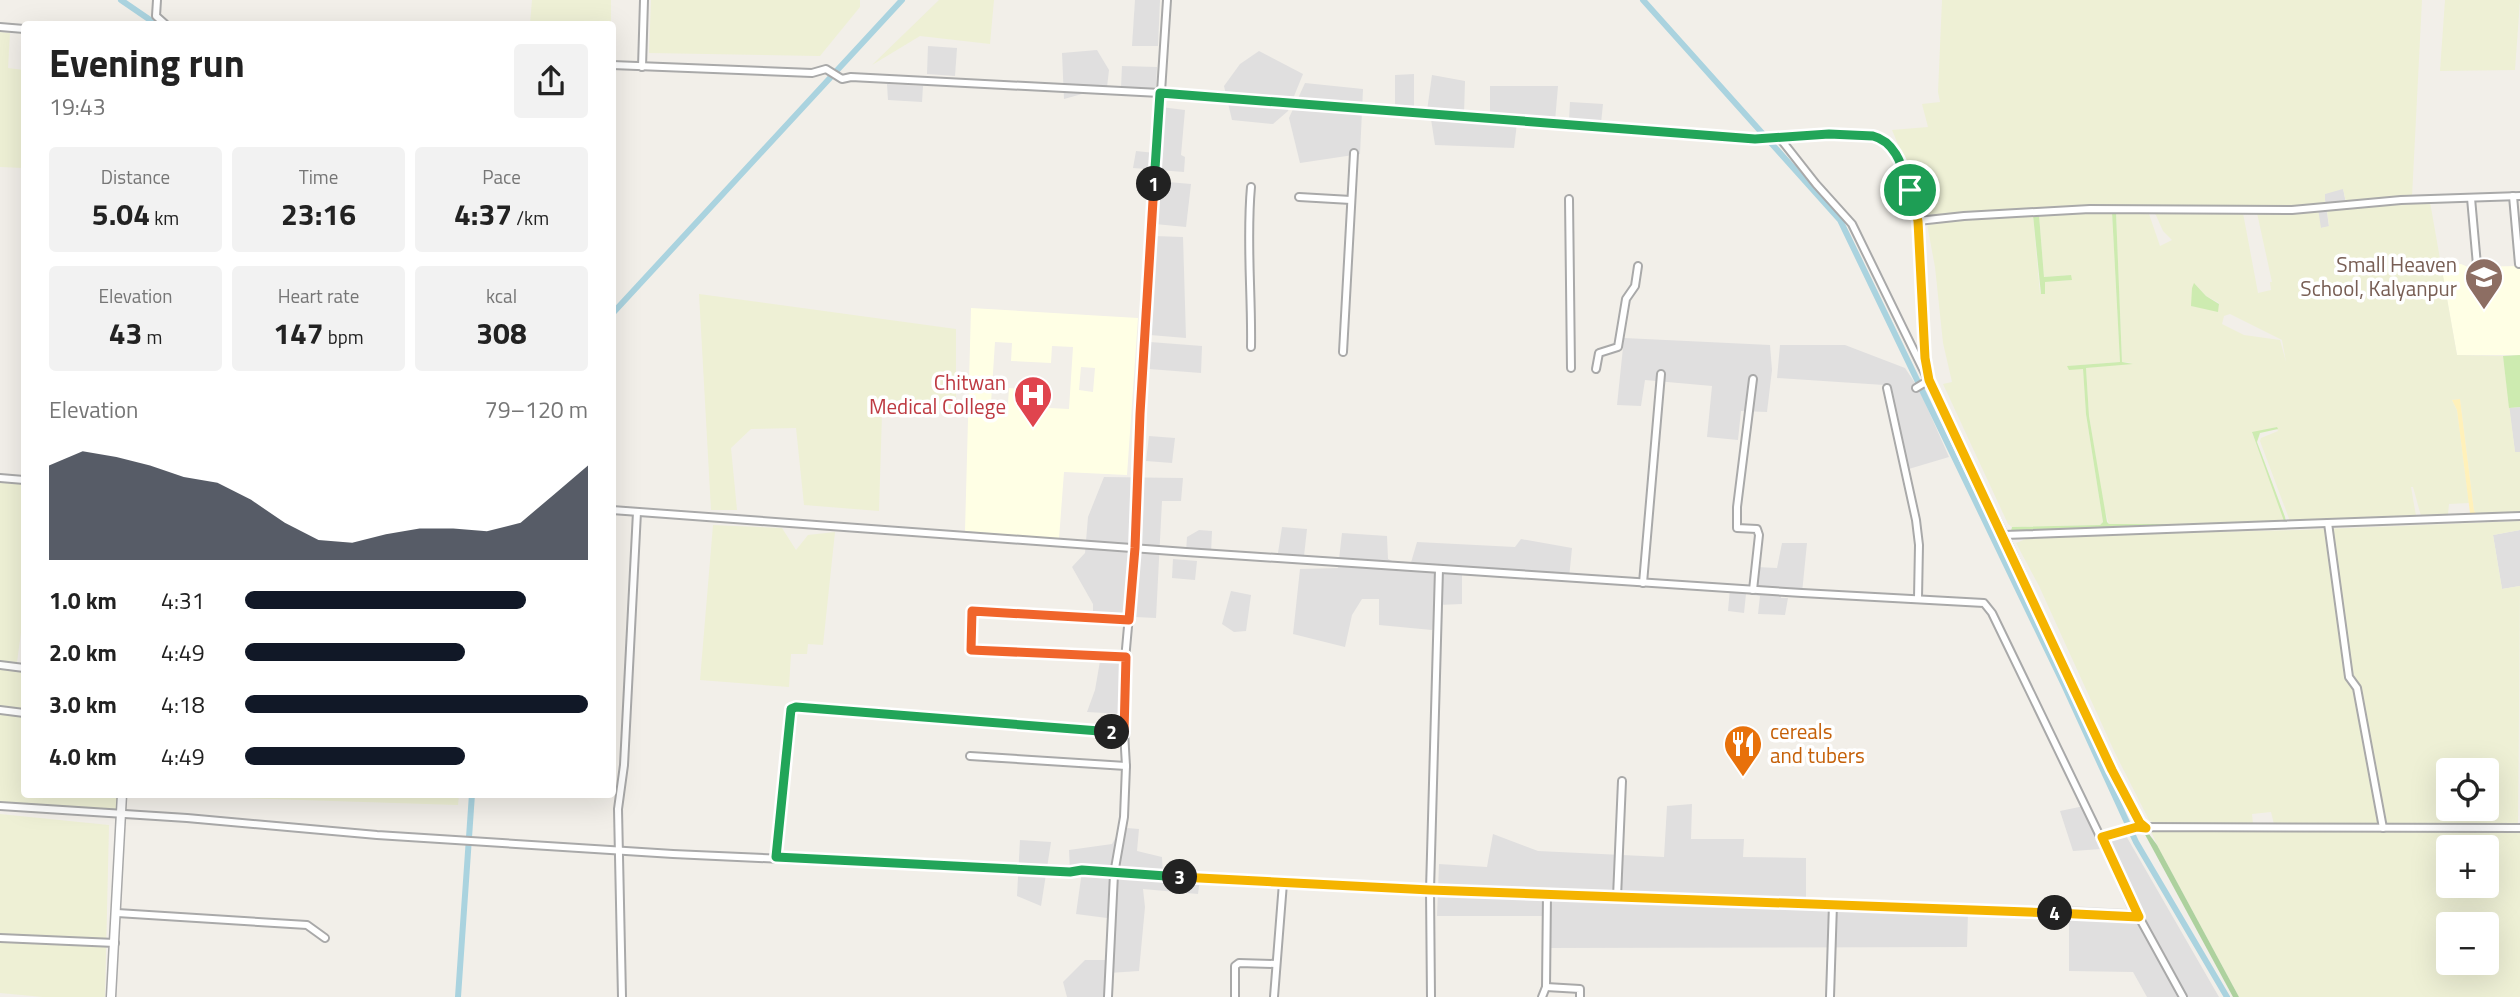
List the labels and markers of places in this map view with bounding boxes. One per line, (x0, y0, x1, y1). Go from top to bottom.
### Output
pin (1880, 160, 1940, 220)
pin: 1 (1136, 166, 1172, 202)
place label: Small Heaven School, Kalyanpur (2300, 248, 2457, 304)
school or university icon: Small Heaven School, Kalyanpur (2463, 256, 2505, 311)
place label: Chitwan Medical College (869, 366, 1006, 422)
hospital icon: Chitwan Medical College (1012, 374, 1054, 429)
pin: 2 (1094, 714, 1130, 750)
place label: cereals and tubers (1770, 715, 1865, 771)
restaurant icon: cereals and tubers (1722, 723, 1764, 778)
pin: 3 (1162, 860, 1198, 894)
pin: 4 (2038, 895, 2072, 930)

